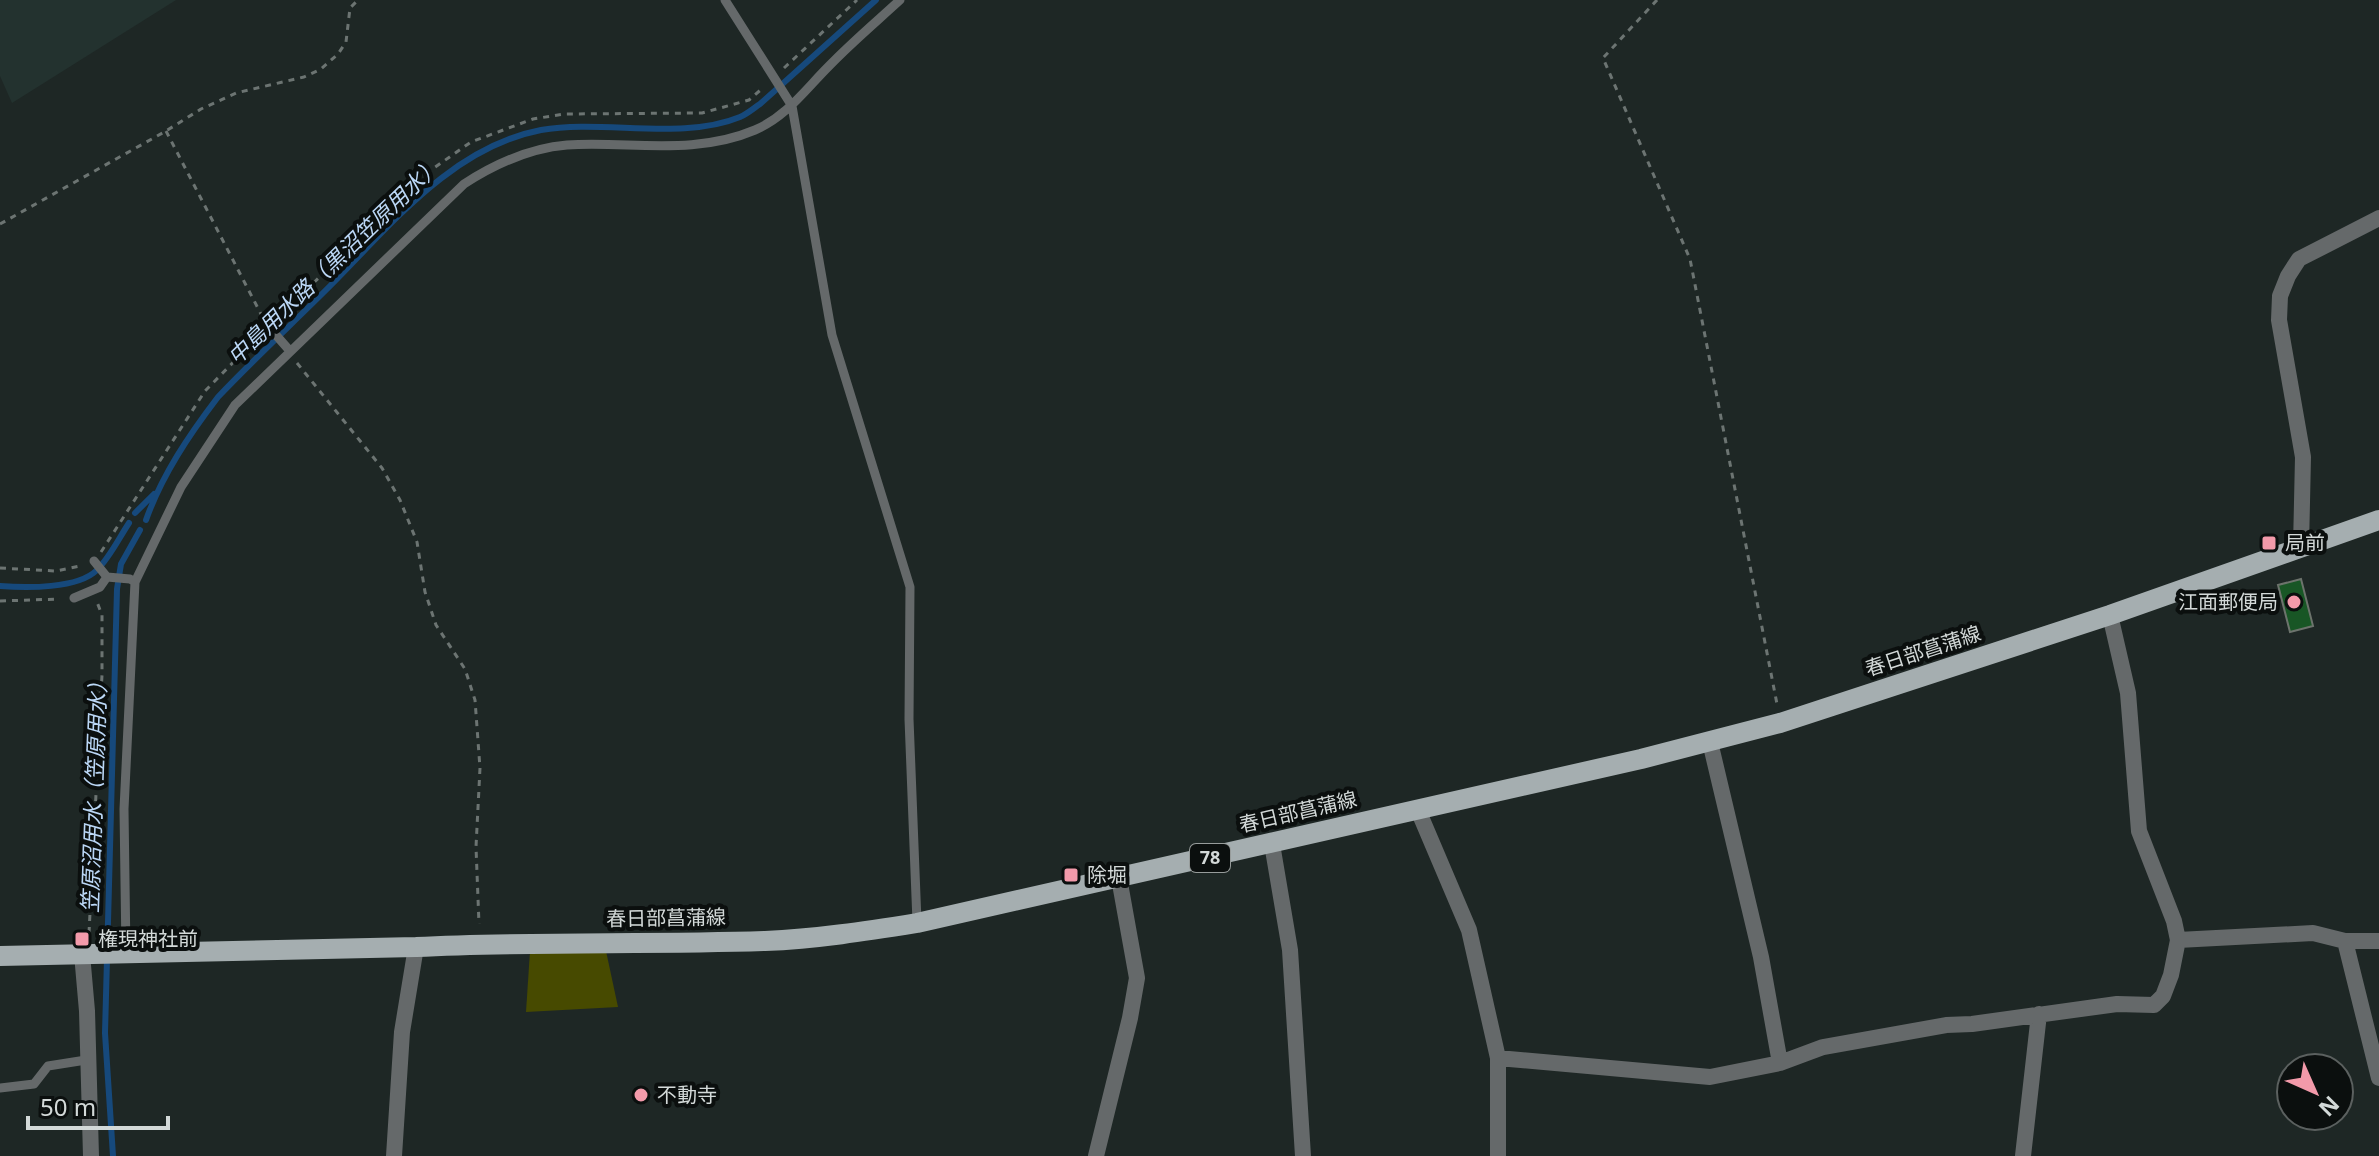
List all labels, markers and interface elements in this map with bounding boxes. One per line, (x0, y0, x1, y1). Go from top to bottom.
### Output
water label: 中島用水路（黒沼笠原用水） (220, 150, 447, 370)
place label: 局前 (2285, 529, 2325, 556)
marker: 局前 (2260, 534, 2278, 552)
place label: 江面郵便局 (2178, 588, 2278, 615)
marker: 江面郵便局 (2285, 593, 2303, 611)
street label: 春日部菖蒲線 (1862, 619, 1984, 682)
water label: 笠原沼用水（笠原用水） (74, 671, 112, 913)
street label: 春日部菖蒲線 (1236, 785, 1359, 838)
road number: 78 (1190, 844, 1230, 872)
place label: 除堀 (1087, 861, 1127, 888)
marker: 除堀 (1062, 866, 1080, 884)
street label: 春日部菖蒲線 (606, 903, 726, 932)
place label: 権現神社前 (98, 925, 198, 952)
marker: 権現神社前 (73, 930, 91, 948)
north arrow (2275, 1052, 2355, 1132)
scale bar (28, 1080, 168, 1130)
place label: 不動寺 (657, 1081, 717, 1108)
marker: 不動寺 (632, 1086, 650, 1104)
text: 50 m (40, 1090, 96, 1123)
text: N (2313, 1090, 2347, 1124)

